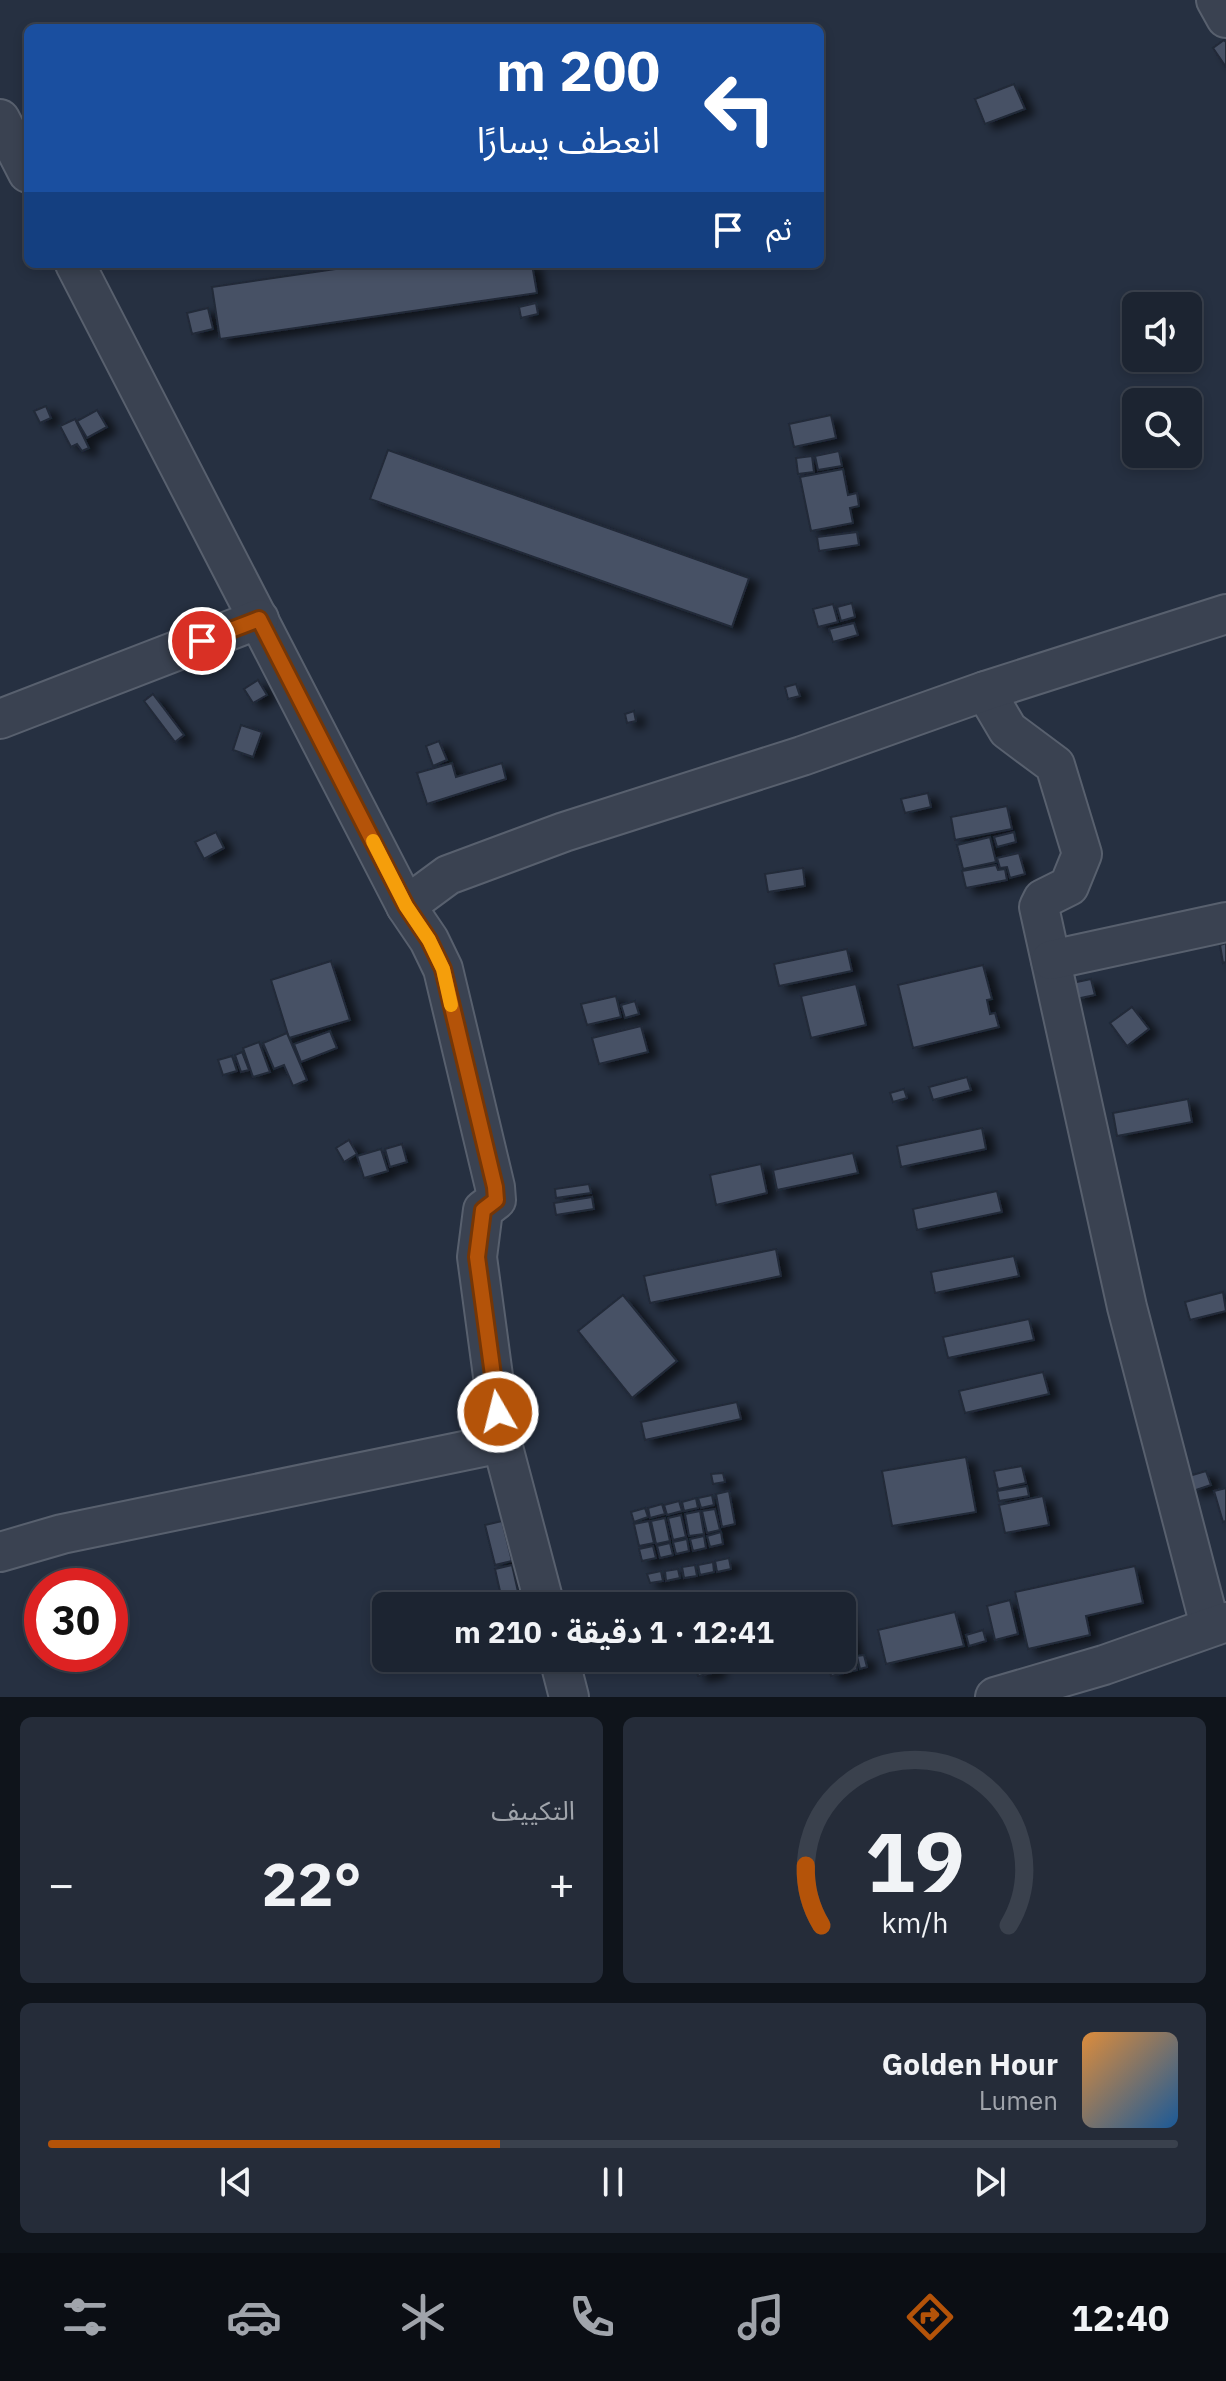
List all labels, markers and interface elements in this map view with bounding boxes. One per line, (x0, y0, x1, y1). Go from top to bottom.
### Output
text: 200 m (496, 34, 660, 106)
icon: left (688, 56, 792, 160)
text: انعطف يسارًا (477, 116, 660, 163)
icon: arrive (706, 208, 750, 252)
text: ثم (766, 209, 792, 248)
map controls (1122, 292, 1202, 468)
button: sound (1122, 292, 1202, 372)
button: search (1122, 388, 1202, 468)
pin (168, 607, 236, 675)
icon: arrive (180, 619, 224, 663)
position arrow (456, 1370, 540, 1454)
speed limit sign: 30 (24, 1568, 128, 1672)
text: 12:41 · 1 دقيقة · 210 m (454, 1612, 774, 1651)
text: التكييف (491, 1793, 575, 1827)
text: 19 (865, 1807, 964, 1915)
text: 22° (261, 1844, 362, 1923)
text: − (48, 1855, 74, 1912)
text: + (549, 1855, 575, 1912)
text: km/h (881, 1904, 948, 1941)
text: Golden Hour (882, 2044, 1058, 2083)
text: Lumen (979, 2083, 1058, 2117)
icon: previous (214, 2160, 258, 2204)
icon: pause (591, 2160, 635, 2204)
icon: next (968, 2160, 1012, 2204)
icon: filters (57, 2289, 113, 2345)
icon: car (226, 2289, 282, 2345)
icon: climate (395, 2289, 451, 2345)
icon: phone (564, 2289, 620, 2345)
icon: music (733, 2289, 789, 2345)
icon: directions (902, 2289, 958, 2345)
text: 12:40 (1071, 2294, 1169, 2341)

